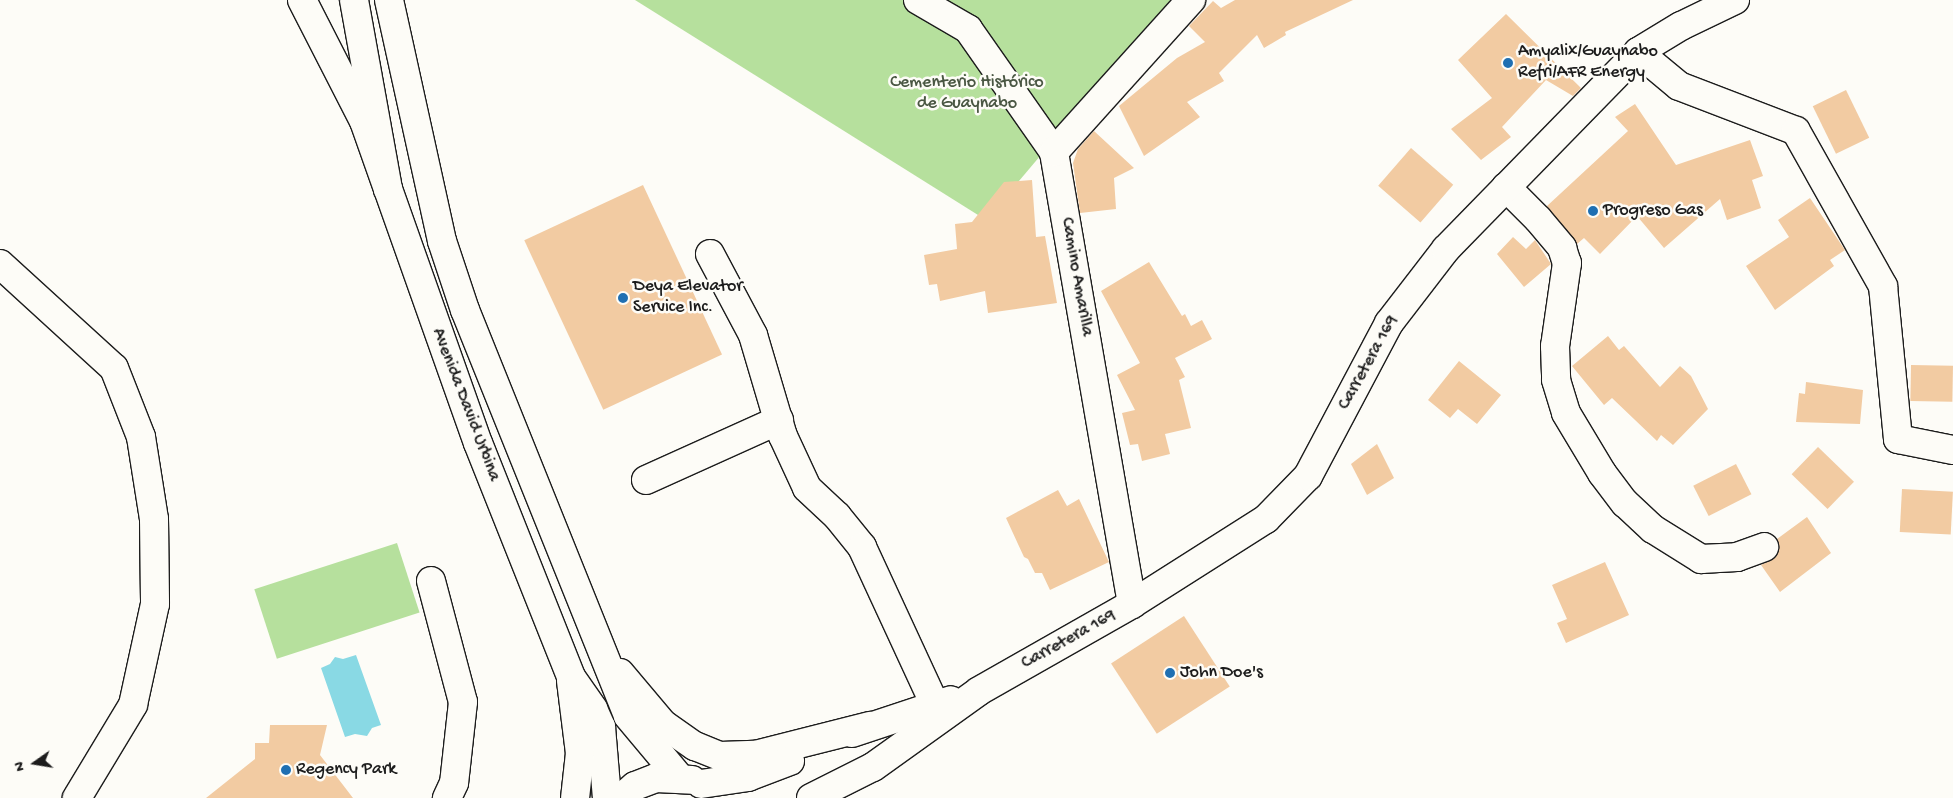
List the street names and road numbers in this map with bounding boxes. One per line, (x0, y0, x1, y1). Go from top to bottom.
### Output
street label: Camino Amarilla (1055, 216, 1097, 338)
street label: Carretera 169 (1334, 312, 1404, 414)
street label: Avenida David Urbina (426, 325, 504, 485)
street label: Carretera 169 (1018, 605, 1120, 675)

